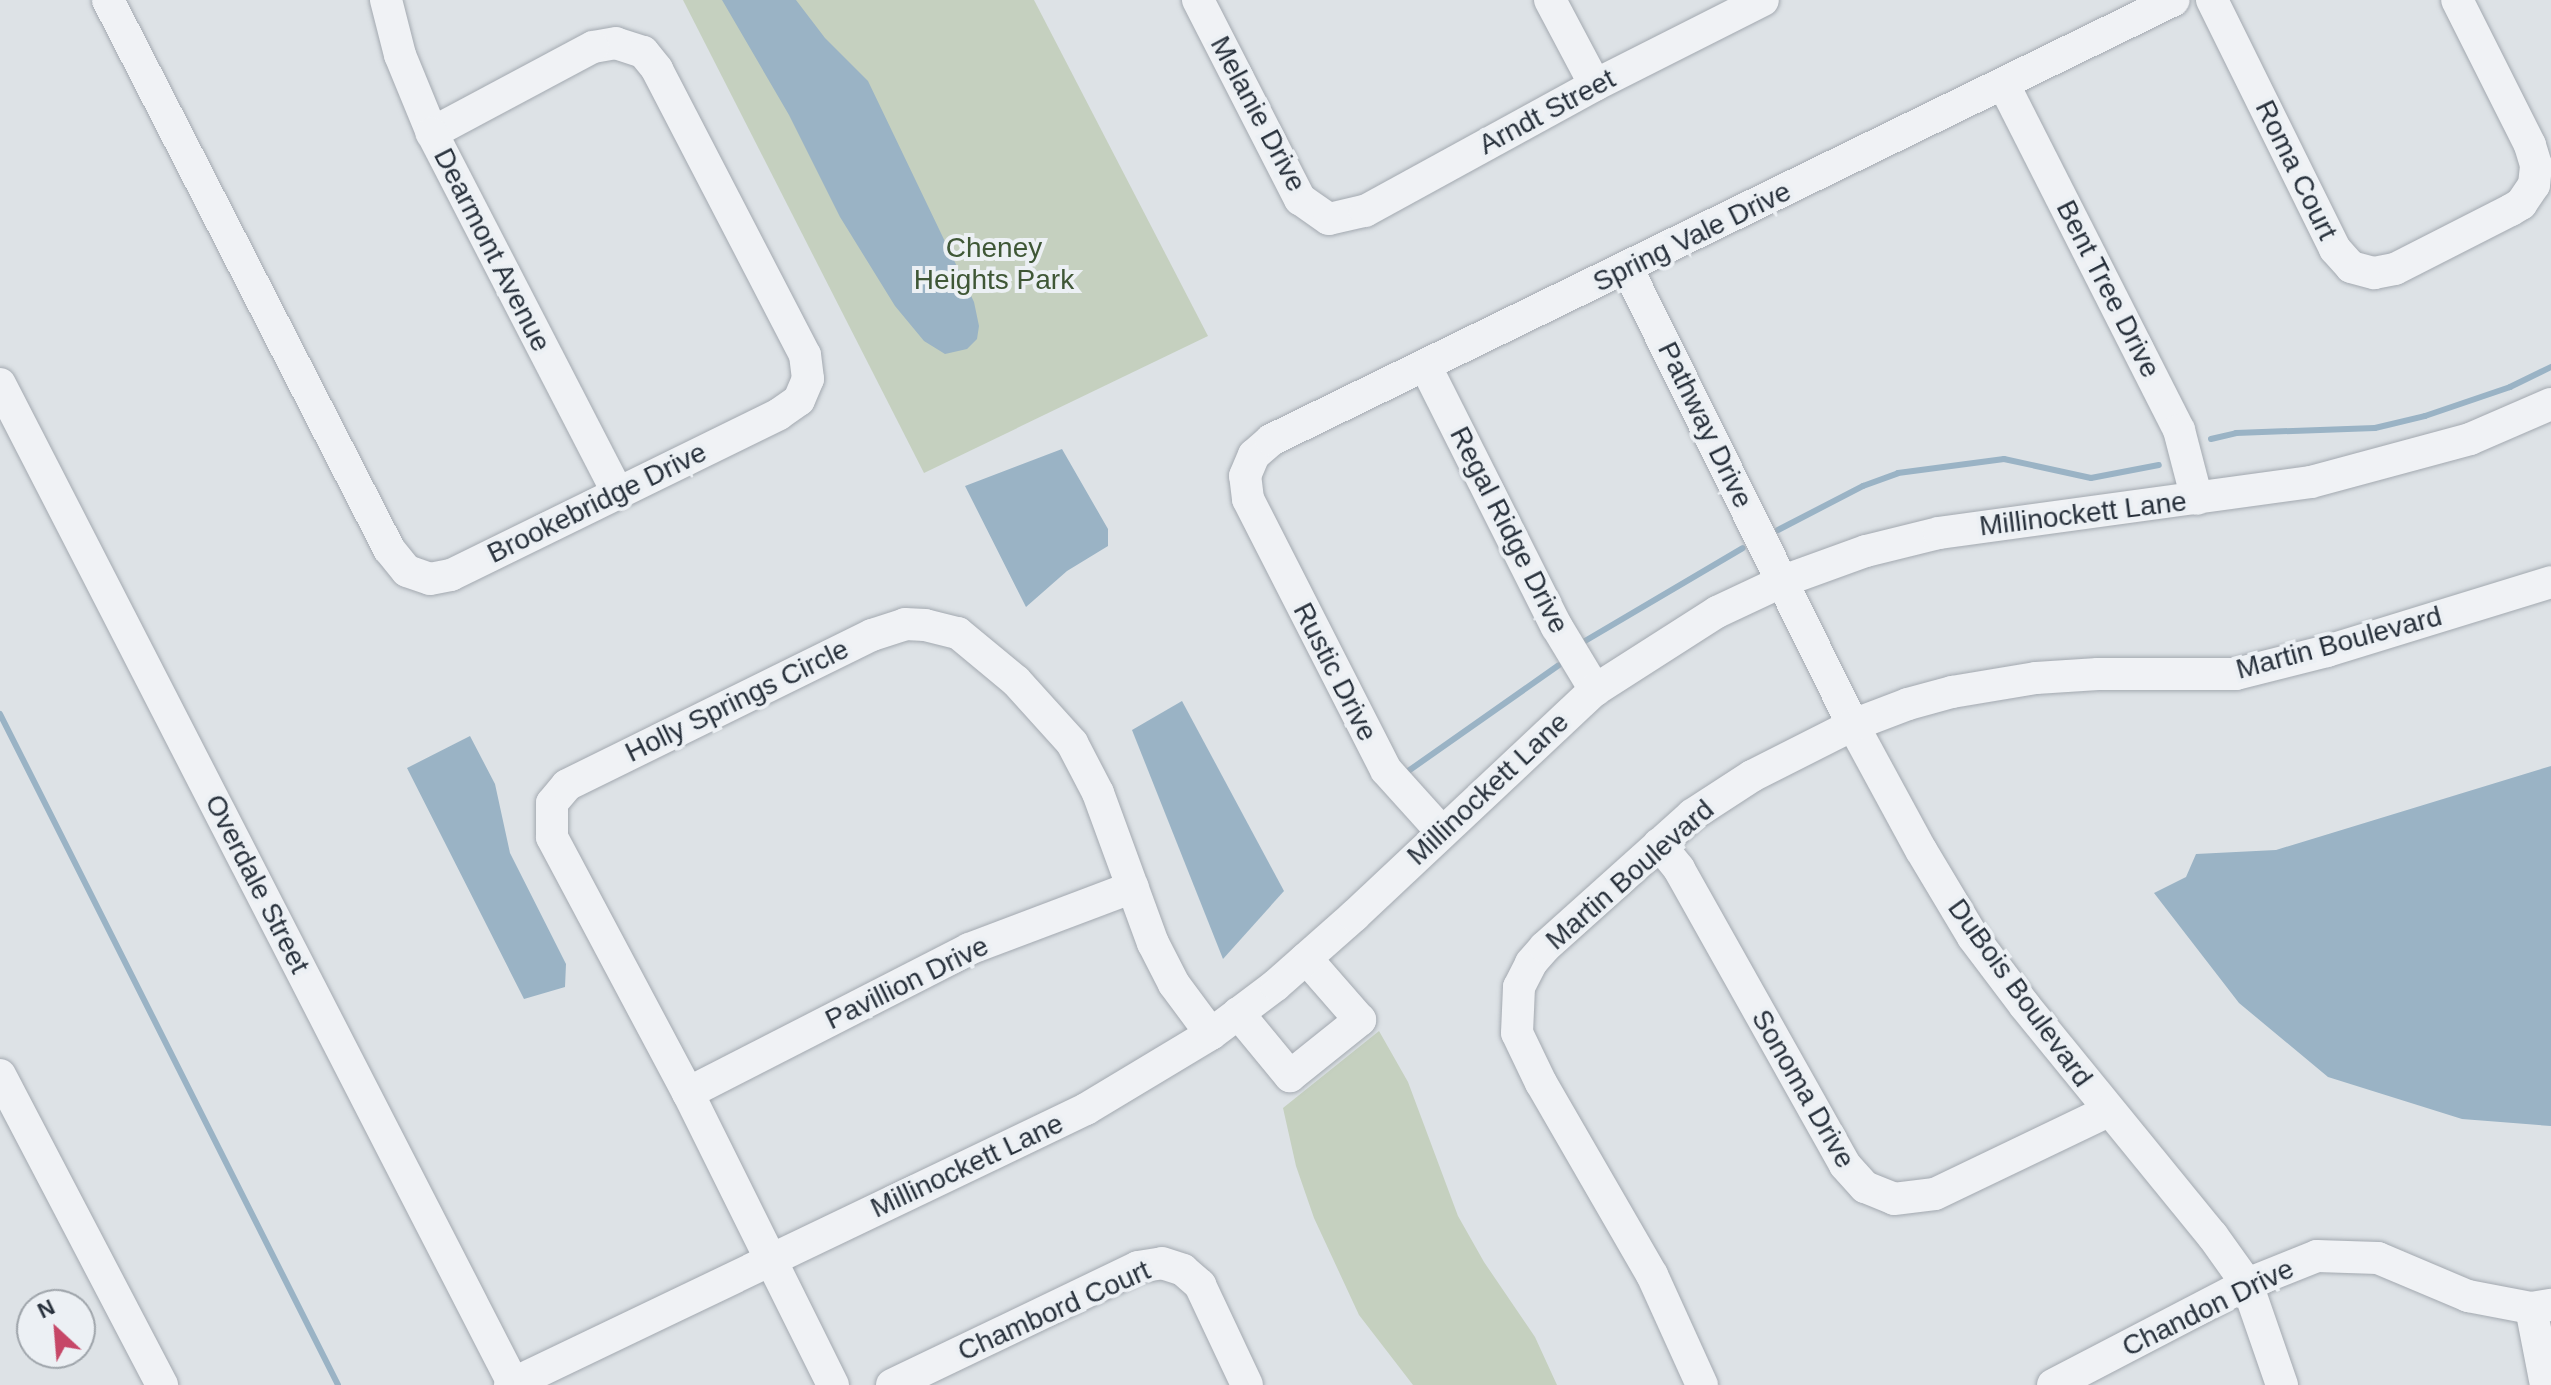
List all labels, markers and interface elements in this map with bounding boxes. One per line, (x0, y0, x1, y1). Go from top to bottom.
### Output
street label: Melanie Drive (1203, 31, 1313, 197)
street label: Arndt Street (1473, 62, 1621, 162)
street label: Roma Court (2248, 95, 2344, 245)
street label: Dearmont Avenue (426, 142, 558, 358)
street label: Spring Vale Drive (1588, 175, 1796, 299)
street label: Bent Tree Drive (2049, 194, 2167, 384)
park label: Cheney Heights Park (914, 231, 1074, 297)
street label: Pathway Drive (1650, 337, 1760, 513)
street label: Regal Ridge Drive (1442, 421, 1576, 639)
street label: Brookebridge Drive (482, 435, 712, 571)
street label: Millinockett Lane (1977, 485, 2189, 543)
street label: Rustic Drive (1286, 597, 1384, 747)
street label: Martin Boulevard (2232, 599, 2446, 687)
street label: Holly Springs Circle (620, 632, 854, 770)
street label: Millinockett Lane (1400, 706, 1576, 872)
street label: Overdale Street (198, 789, 316, 979)
street label: Martin Boulevard (1539, 793, 1721, 957)
street label: DuBois Boulevard (1941, 892, 2099, 1094)
street label: Pavillion Drive (820, 929, 994, 1037)
street label: Sonoma Drive (1744, 1004, 1862, 1174)
street label: Millinockett Lane (865, 1107, 1069, 1225)
street label: Chandon Drive (2117, 1252, 2299, 1364)
street label: Chambord Court (953, 1254, 1155, 1368)
north arrow (16, 1289, 96, 1369)
text: N (34, 1294, 59, 1323)

